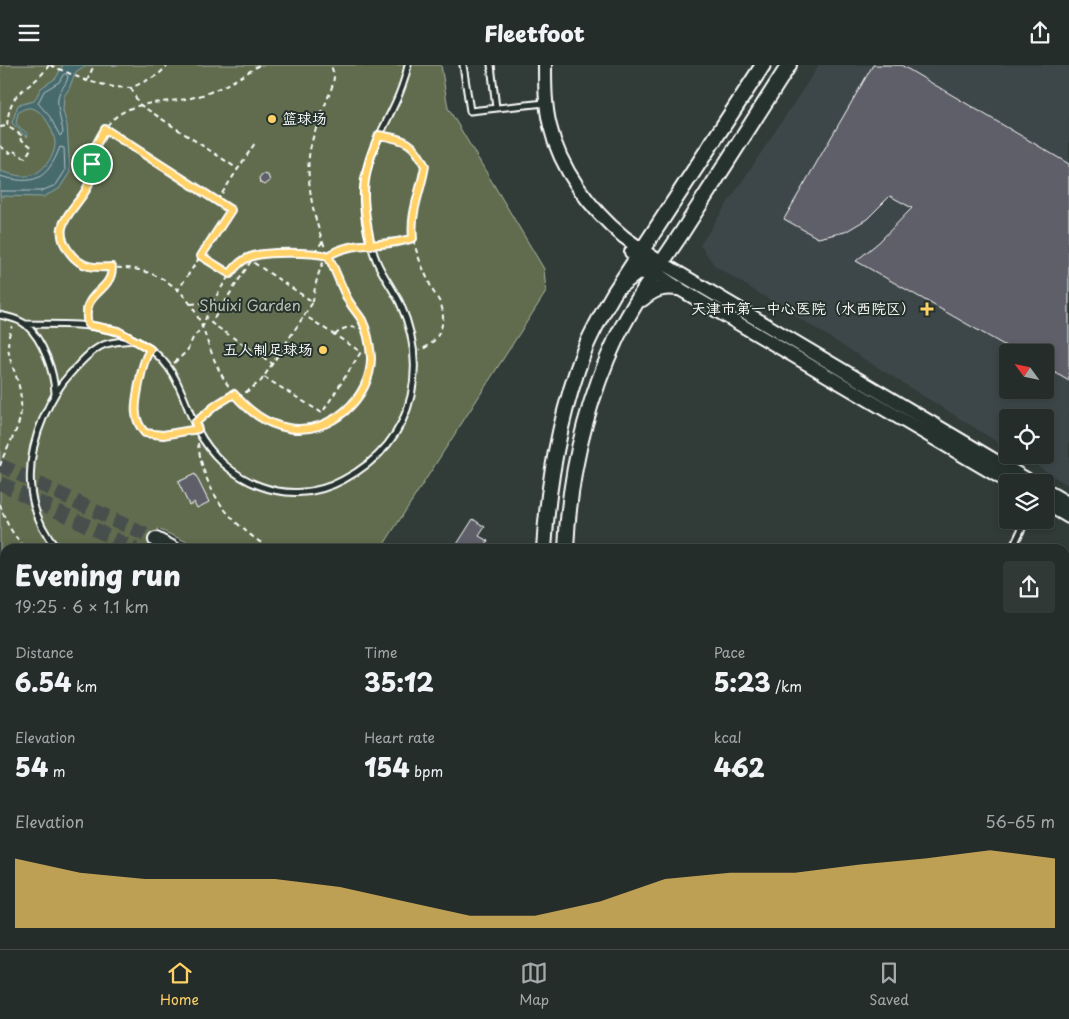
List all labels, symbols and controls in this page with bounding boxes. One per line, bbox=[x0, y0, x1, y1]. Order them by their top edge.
text: Fleetfoot bbox=[484, 16, 585, 49]
icon: menu bbox=[15, 19, 43, 47]
icon: share bbox=[1026, 19, 1054, 47]
place label: 篮球场 bbox=[282, 106, 327, 129]
marker: 篮球场 bbox=[266, 113, 278, 125]
pin bbox=[71, 143, 113, 185]
icon: arrive bbox=[78, 150, 106, 178]
park label: Shuixi Garden bbox=[199, 293, 301, 316]
place label: 天津市第一中心医院（水西院区） bbox=[691, 296, 916, 319]
marker: 天津市第一中心医院（水西院区） bbox=[920, 302, 934, 316]
place label: 五人制足球场 bbox=[223, 337, 313, 360]
marker: 五人制足球场 bbox=[317, 344, 329, 356]
north arrow bbox=[999, 344, 1054, 399]
map controls bbox=[999, 344, 1054, 529]
button: locate bbox=[999, 409, 1054, 464]
button: layers bbox=[999, 474, 1054, 529]
text: Evening run bbox=[15, 553, 181, 596]
button: share bbox=[1003, 561, 1055, 613]
text: 19:25 · 6 × 1.1 km bbox=[15, 594, 149, 618]
text: Distance bbox=[15, 642, 74, 663]
text: Time bbox=[364, 642, 397, 663]
text: Pace bbox=[714, 642, 745, 663]
text: 6.54 bbox=[15, 663, 72, 701]
text: 35:12 bbox=[364, 663, 434, 701]
text: 5:23 bbox=[714, 663, 771, 701]
text: km bbox=[72, 676, 97, 697]
text: /km bbox=[771, 676, 802, 697]
text: Elevation bbox=[15, 727, 75, 748]
text: Heart rate bbox=[364, 727, 435, 748]
text: kcal bbox=[714, 727, 742, 748]
text: 54 bbox=[15, 748, 48, 786]
text: 154 bbox=[364, 748, 410, 786]
text: 462 bbox=[714, 748, 765, 786]
text: m bbox=[48, 761, 65, 782]
text: bpm bbox=[410, 761, 443, 782]
text: Elevation bbox=[15, 809, 84, 833]
text: 56–65 m bbox=[985, 809, 1055, 833]
tab: Home bbox=[160, 959, 199, 1010]
tab: Map bbox=[519, 959, 549, 1010]
tab: Saved bbox=[869, 959, 909, 1010]

